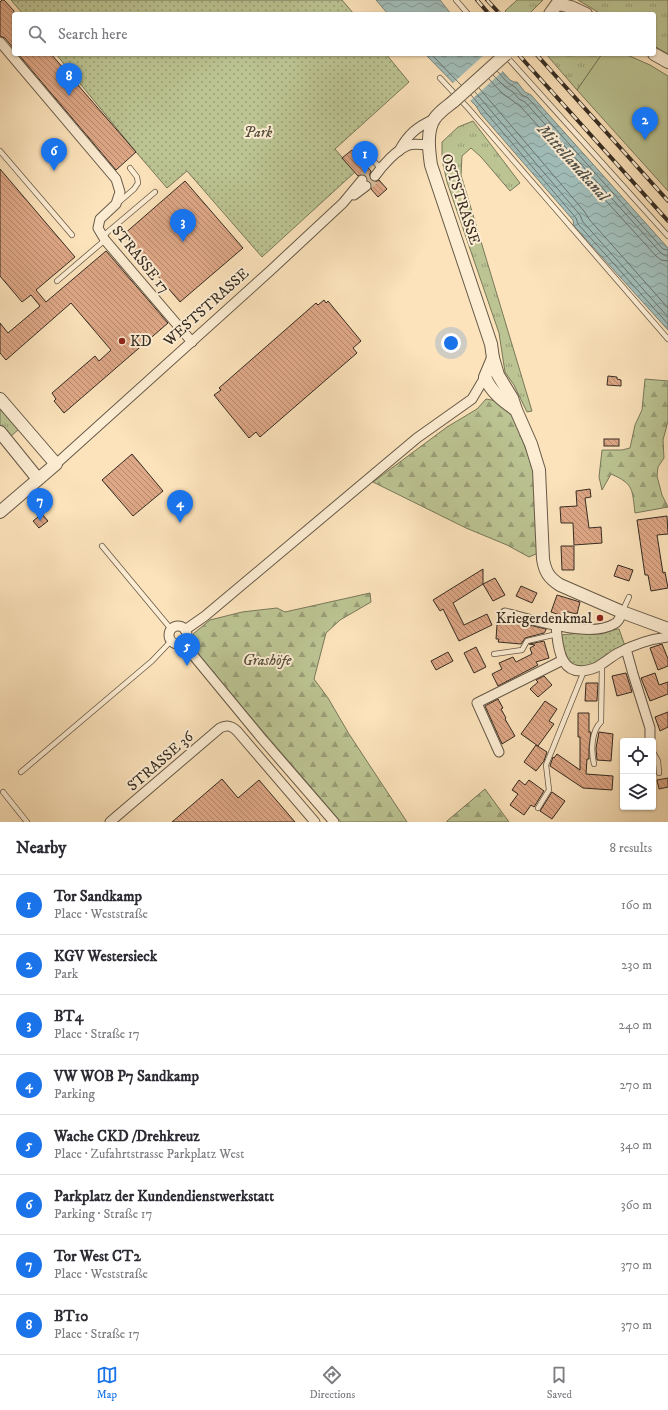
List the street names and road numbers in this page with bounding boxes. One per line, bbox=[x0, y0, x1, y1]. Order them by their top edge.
street label: OSTSTRASSE bbox=[437, 151, 484, 248]
street label: STRASSE 17 bbox=[108, 222, 174, 297]
street label: WESTSTRASSE bbox=[159, 264, 253, 351]
street label: STRASSE 36 bbox=[123, 727, 198, 795]

